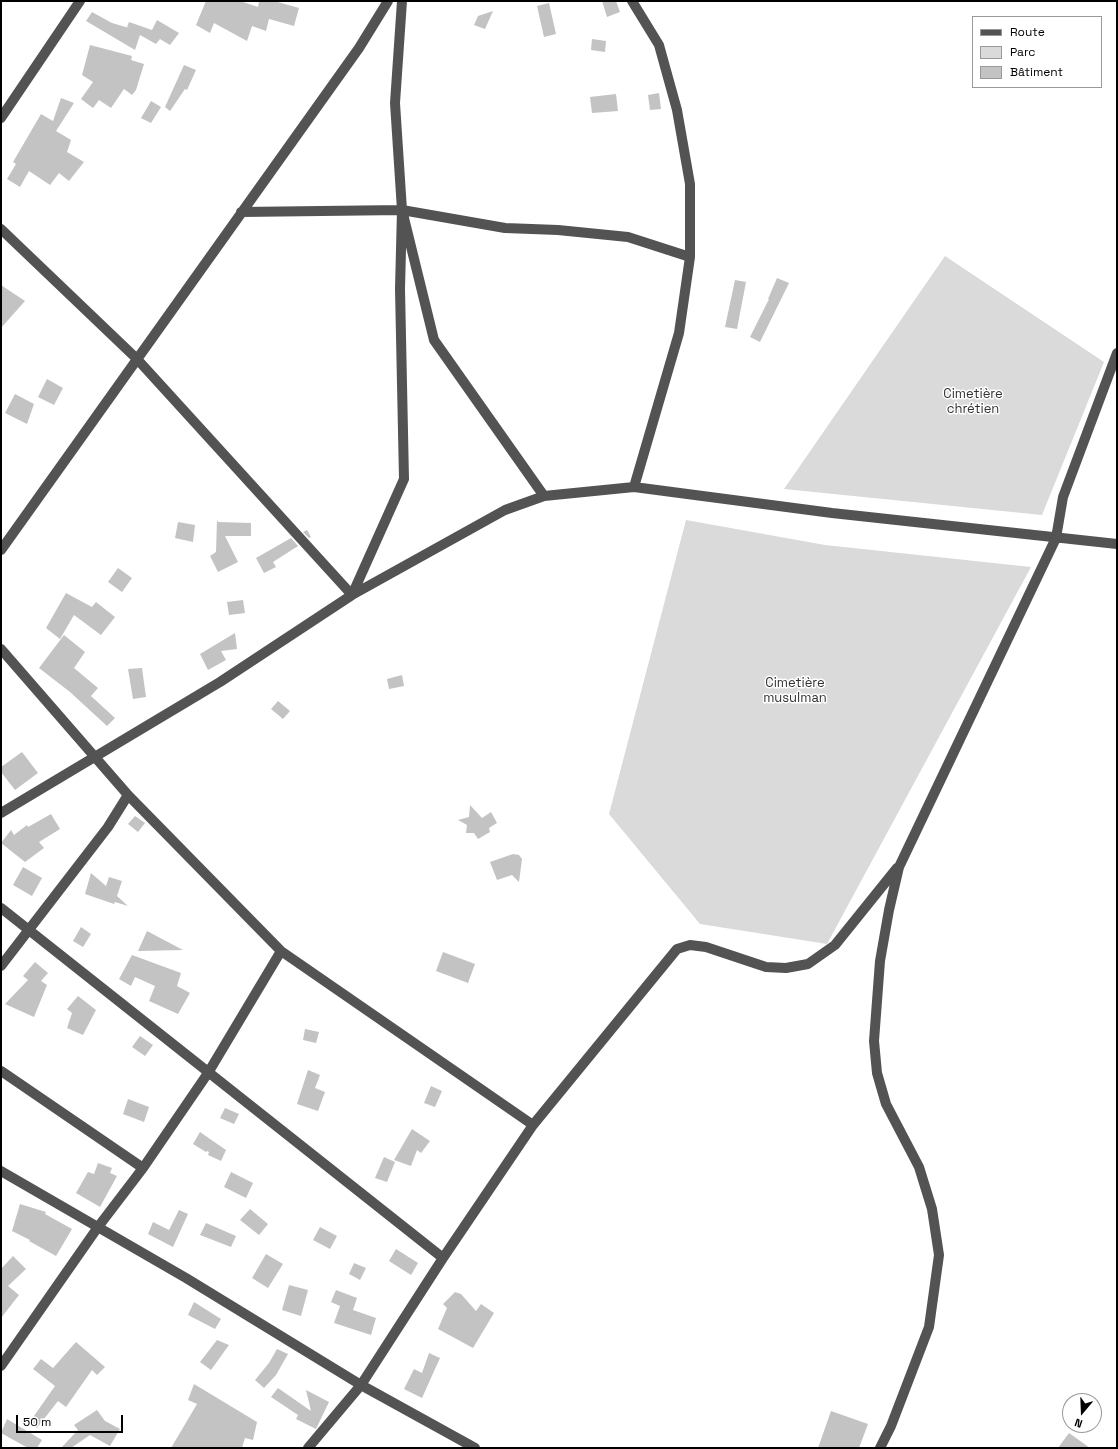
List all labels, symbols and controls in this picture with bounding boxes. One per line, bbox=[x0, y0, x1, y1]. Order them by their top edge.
legend bbox=[972, 16, 1102, 88]
text: Route bbox=[1010, 24, 1045, 40]
text: Parc bbox=[1010, 44, 1035, 60]
text: Bâtiment bbox=[1010, 64, 1063, 80]
park label: Cimetière chrétien bbox=[943, 386, 1003, 417]
park label: Cimetière musulman bbox=[763, 675, 827, 706]
north arrow bbox=[1062, 1393, 1102, 1433]
scale bar bbox=[18, 1407, 125, 1433]
text: 50 m bbox=[23, 1414, 51, 1430]
text: N bbox=[1073, 1416, 1084, 1431]

